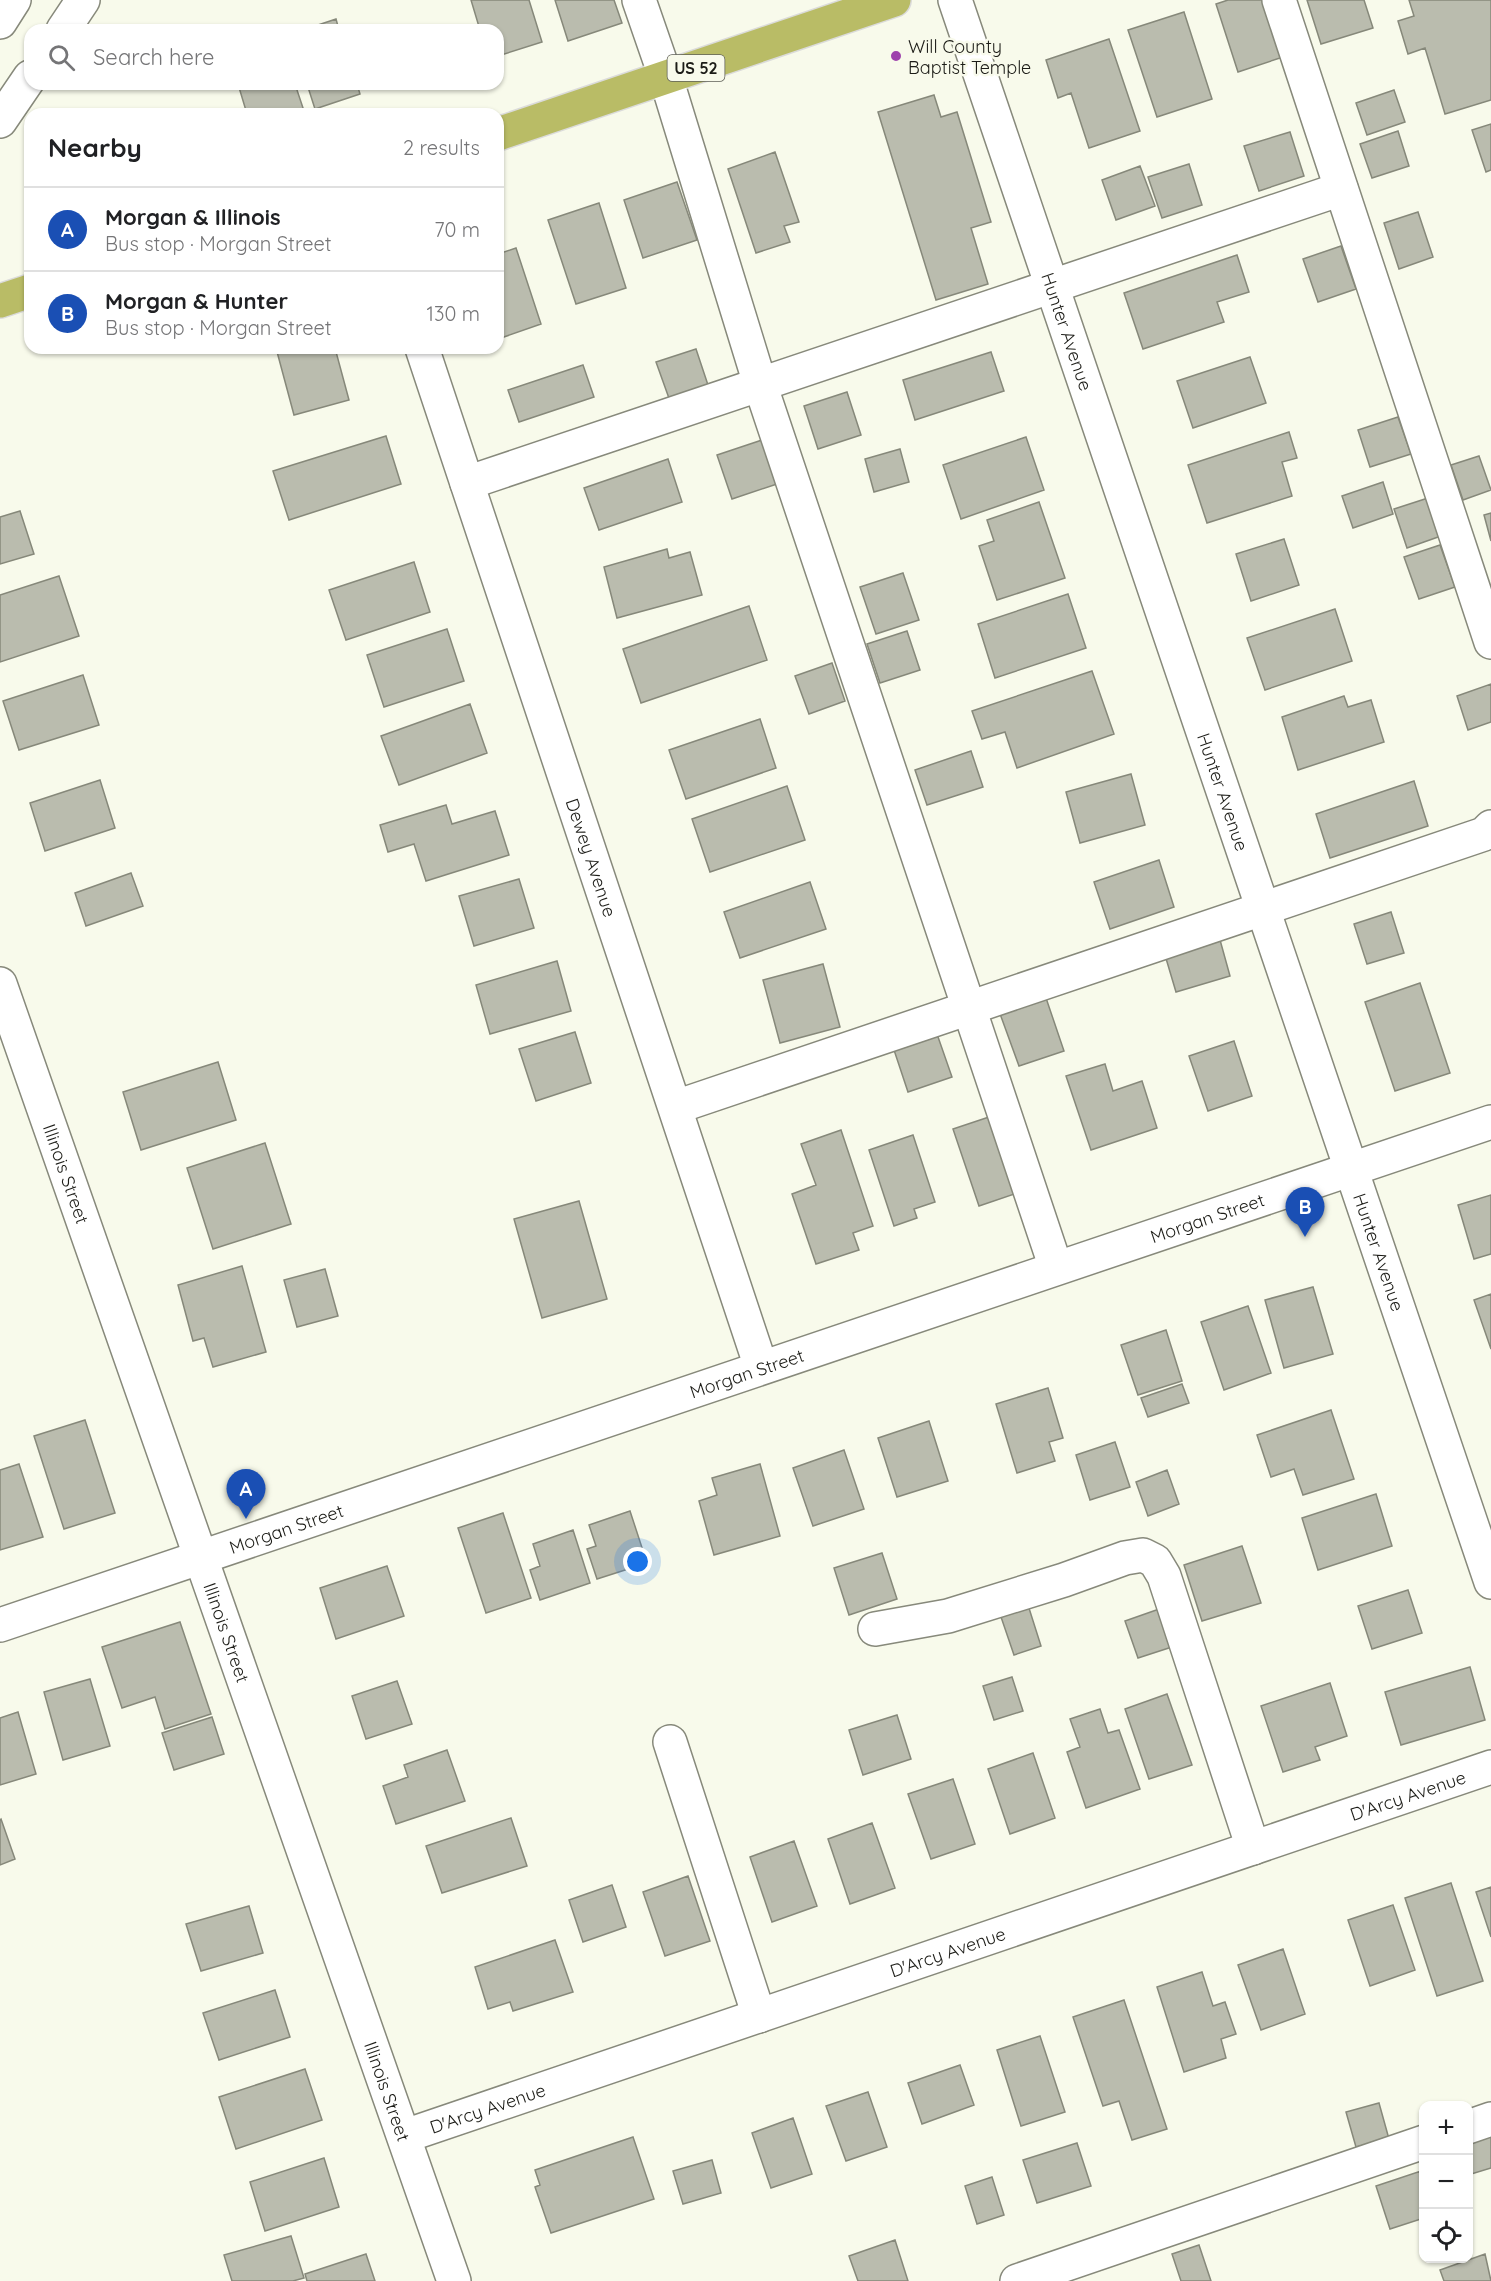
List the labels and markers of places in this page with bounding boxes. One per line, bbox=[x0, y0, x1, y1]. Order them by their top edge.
place label: Will County Baptist Temple bbox=[908, 35, 1031, 79]
marker: Will County Baptist Temple bbox=[889, 49, 903, 63]
pin: B bbox=[1286, 1188, 1324, 1237]
pin: A bbox=[226, 1470, 266, 1519]

